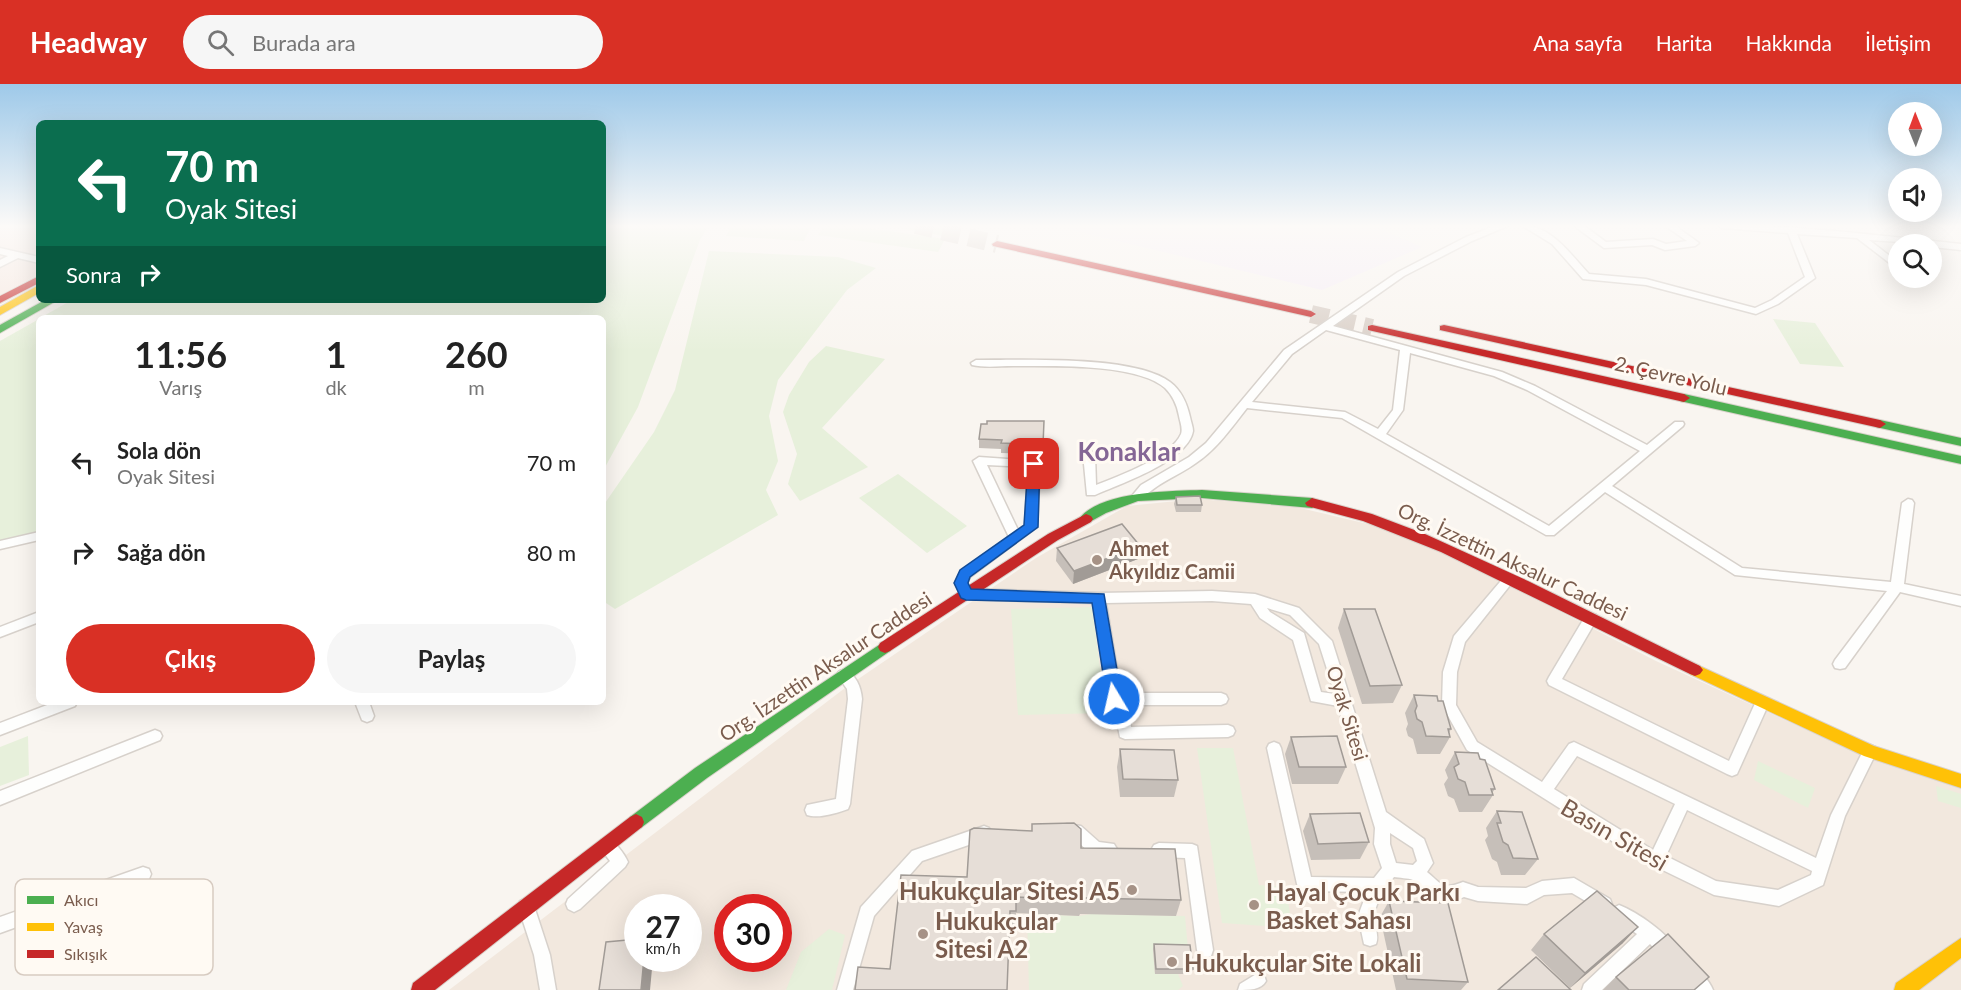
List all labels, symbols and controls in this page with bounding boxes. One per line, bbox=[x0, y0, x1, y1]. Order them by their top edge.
search box bbox=[183, 15, 603, 69]
text: Headway bbox=[30, 25, 147, 59]
icon: search bbox=[204, 26, 237, 59]
text: Burada ara bbox=[252, 29, 356, 56]
text: Ana sayfa bbox=[1533, 30, 1623, 55]
text: Harita bbox=[1656, 30, 1712, 55]
text: Hakkında bbox=[1745, 30, 1832, 55]
text: İletişim bbox=[1865, 30, 1931, 55]
north arrow bbox=[1888, 102, 1942, 156]
map controls bbox=[1888, 102, 1942, 288]
text: 70 m bbox=[165, 141, 259, 191]
icon: left bbox=[66, 144, 144, 222]
button: sound bbox=[1888, 168, 1942, 222]
text: Oyak Sitesi bbox=[165, 192, 297, 225]
button: search bbox=[1888, 234, 1942, 288]
icon: right bbox=[133, 258, 166, 291]
text: Sonra bbox=[66, 261, 121, 288]
text: 11:56 bbox=[134, 332, 227, 376]
text: 1 bbox=[326, 332, 347, 376]
text: 260 bbox=[445, 332, 508, 376]
street label: 2. Çevre Yolu bbox=[1613, 350, 1729, 400]
text: Varış bbox=[159, 375, 202, 399]
text: dk bbox=[325, 375, 347, 399]
text: m bbox=[468, 375, 485, 399]
district label: Konaklar bbox=[1078, 435, 1181, 467]
text: Sola dön bbox=[117, 437, 201, 464]
pin bbox=[1008, 438, 1059, 489]
icon: left bbox=[66, 446, 99, 479]
icon: arrive bbox=[1017, 447, 1050, 480]
text: 70 m bbox=[527, 449, 576, 476]
text: Oyak Sitesi bbox=[117, 464, 215, 488]
street label: Org. İzzettin Aksalur Caddesi bbox=[1394, 497, 1632, 625]
icon: right bbox=[66, 536, 99, 569]
place label: Ahmet Akyıldız Camii bbox=[1108, 536, 1235, 583]
text: Sağa dön bbox=[117, 539, 206, 566]
text: 80 m bbox=[527, 539, 576, 566]
marker: Ahmet Akyıldız Camii bbox=[1090, 553, 1104, 567]
street label: Org. İzzettin Aksalur Caddesi bbox=[714, 586, 936, 746]
button: Çıkış bbox=[66, 624, 315, 693]
button: Paylaş bbox=[327, 624, 576, 693]
street label: Oyak Sitesi bbox=[1322, 663, 1374, 763]
position arrow bbox=[1082, 667, 1146, 731]
street label: Basın Sitesi bbox=[1556, 792, 1674, 876]
place label: Hukukçular Sitesi A5 bbox=[899, 876, 1120, 905]
place label: Hayal Çocuk Parkı Basket Sahası bbox=[1266, 877, 1460, 934]
legend bbox=[15, 879, 213, 975]
marker: Hukukçular Sitesi A5 bbox=[1125, 883, 1139, 897]
text: Akıcı bbox=[64, 890, 98, 909]
speed limit sign: 30 bbox=[714, 894, 792, 972]
marker: Hayal Çocuk Parkı Basket Sahası bbox=[1247, 898, 1261, 912]
place label: Hukukçular Sitesi A2 bbox=[935, 906, 1058, 963]
text: 27 bbox=[646, 908, 680, 944]
text: Yavaş bbox=[64, 917, 103, 936]
marker: Hukukçular Sitesi A2 bbox=[916, 927, 930, 941]
text: km/h bbox=[645, 939, 681, 957]
text: Sıkışık bbox=[64, 944, 108, 963]
place label: Hukukçular Site Lokali bbox=[1184, 948, 1421, 977]
marker: Hukukçular Site Lokali bbox=[1165, 955, 1179, 969]

